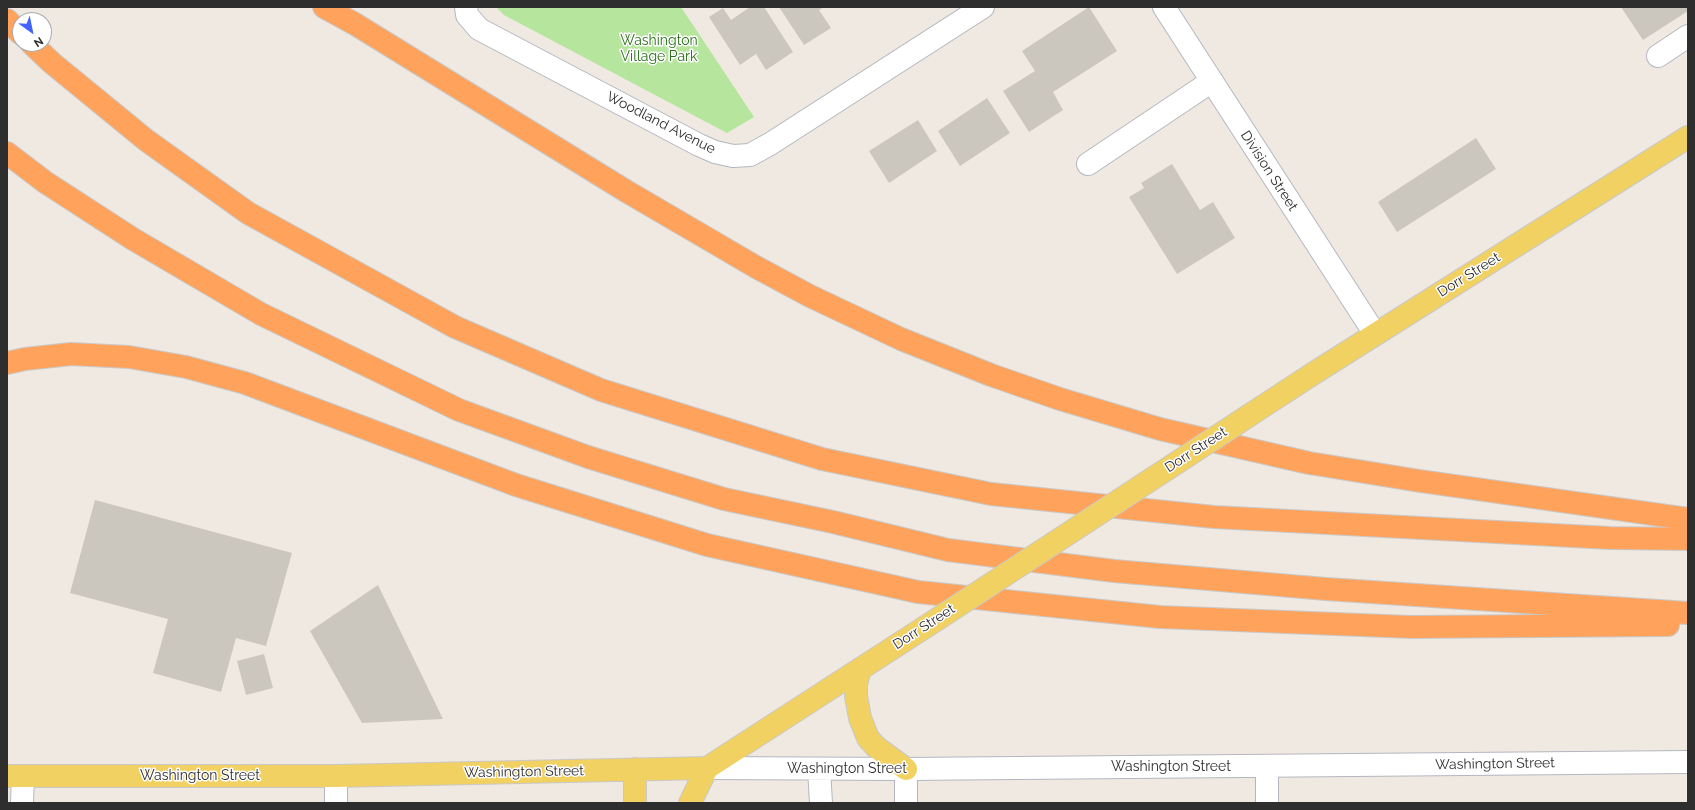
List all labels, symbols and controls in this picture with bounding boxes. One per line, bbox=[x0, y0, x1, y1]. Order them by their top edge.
north arrow bbox=[12, 12, 52, 52]
park label: Washington Village Park bbox=[620, 33, 698, 66]
text: N bbox=[31, 34, 45, 49]
street label: Woodland Avenue bbox=[604, 88, 718, 158]
street label: Division Street bbox=[1237, 128, 1301, 214]
street label: Dorr Street bbox=[1435, 249, 1503, 301]
street label: Dorr Street bbox=[1162, 424, 1230, 476]
street label: Dorr Street bbox=[890, 601, 958, 653]
street label: Washington Street bbox=[1435, 755, 1555, 773]
street label: Washington Street bbox=[1111, 759, 1231, 775]
street label: Washington Street bbox=[787, 761, 907, 777]
street label: Washington Street bbox=[464, 763, 584, 781]
street label: Washington Street bbox=[140, 768, 260, 784]

